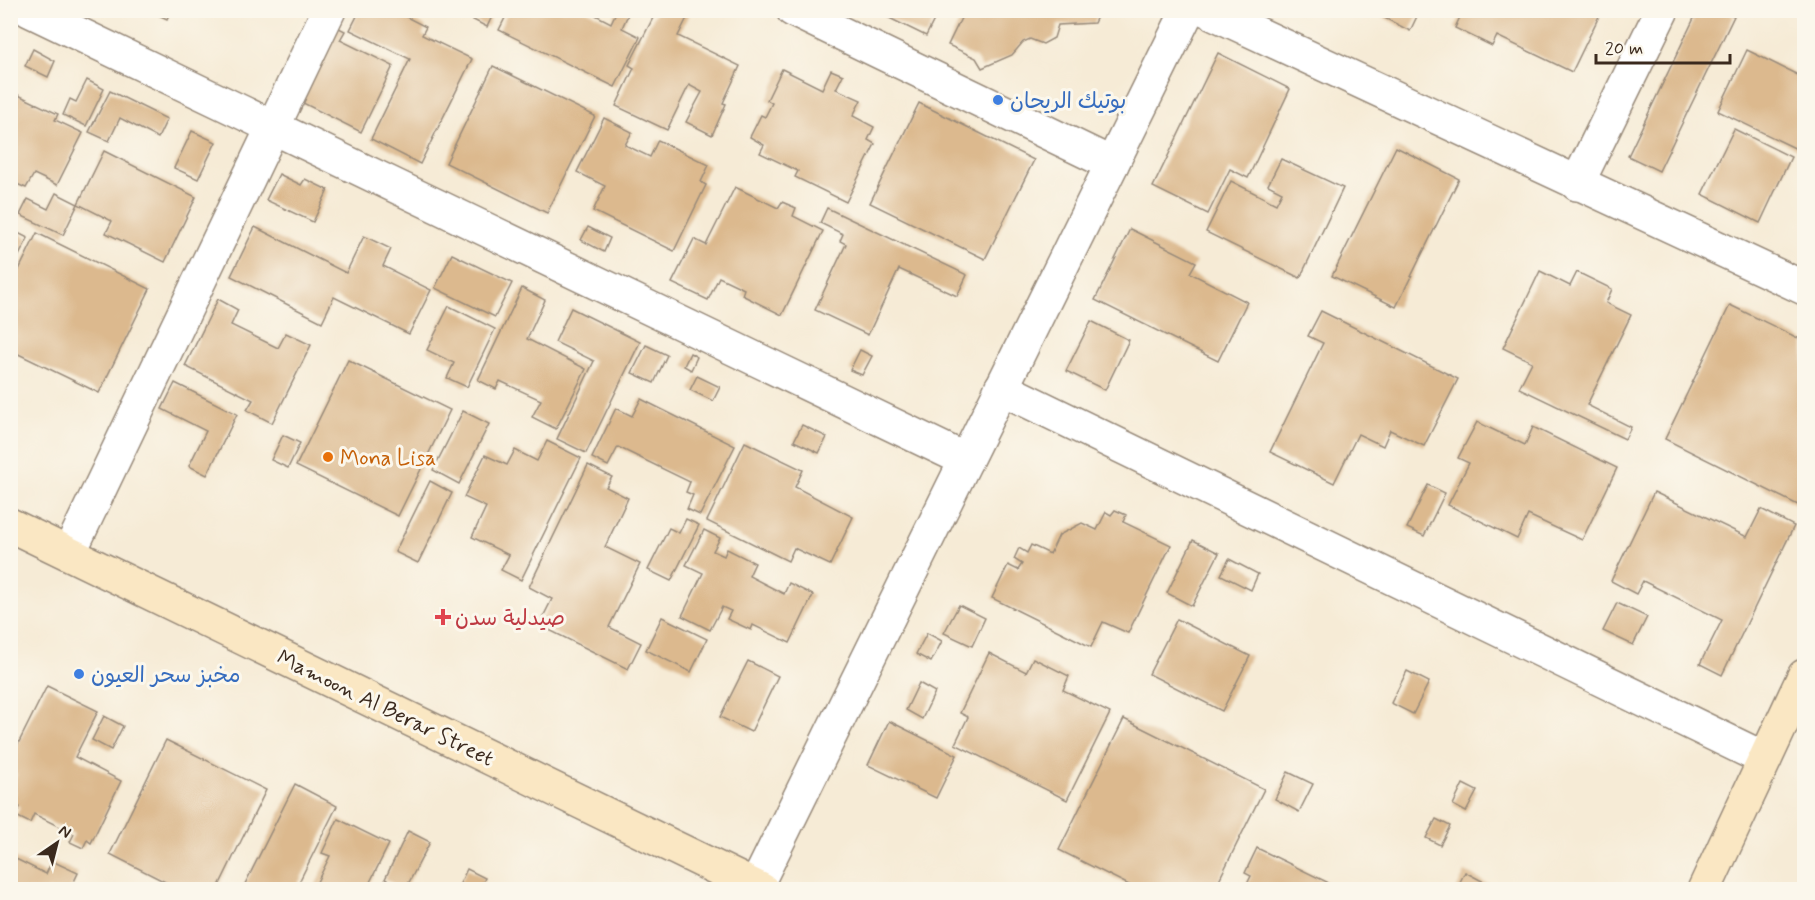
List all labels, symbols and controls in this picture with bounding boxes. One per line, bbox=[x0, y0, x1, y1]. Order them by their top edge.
scale bar bbox=[1596, 27, 1730, 65]
text: 20 m bbox=[1605, 37, 1643, 61]
place label: بوتيك الريحان bbox=[1010, 88, 1126, 116]
marker: بوتيك الريحان bbox=[991, 93, 1005, 107]
place label: Mona Lisa bbox=[340, 445, 436, 473]
marker: Mona Lisa bbox=[321, 450, 335, 464]
place label: صيدلية سدن bbox=[455, 605, 565, 633]
marker: صيدلية سدن bbox=[436, 610, 450, 624]
street label: Mamoon Al Berar Street bbox=[272, 644, 498, 774]
place label: مخبز سحر العيون bbox=[91, 662, 241, 690]
marker: مخبز سحر العيون bbox=[72, 667, 86, 681]
north arrow bbox=[27, 813, 87, 873]
text: N bbox=[54, 820, 75, 844]

